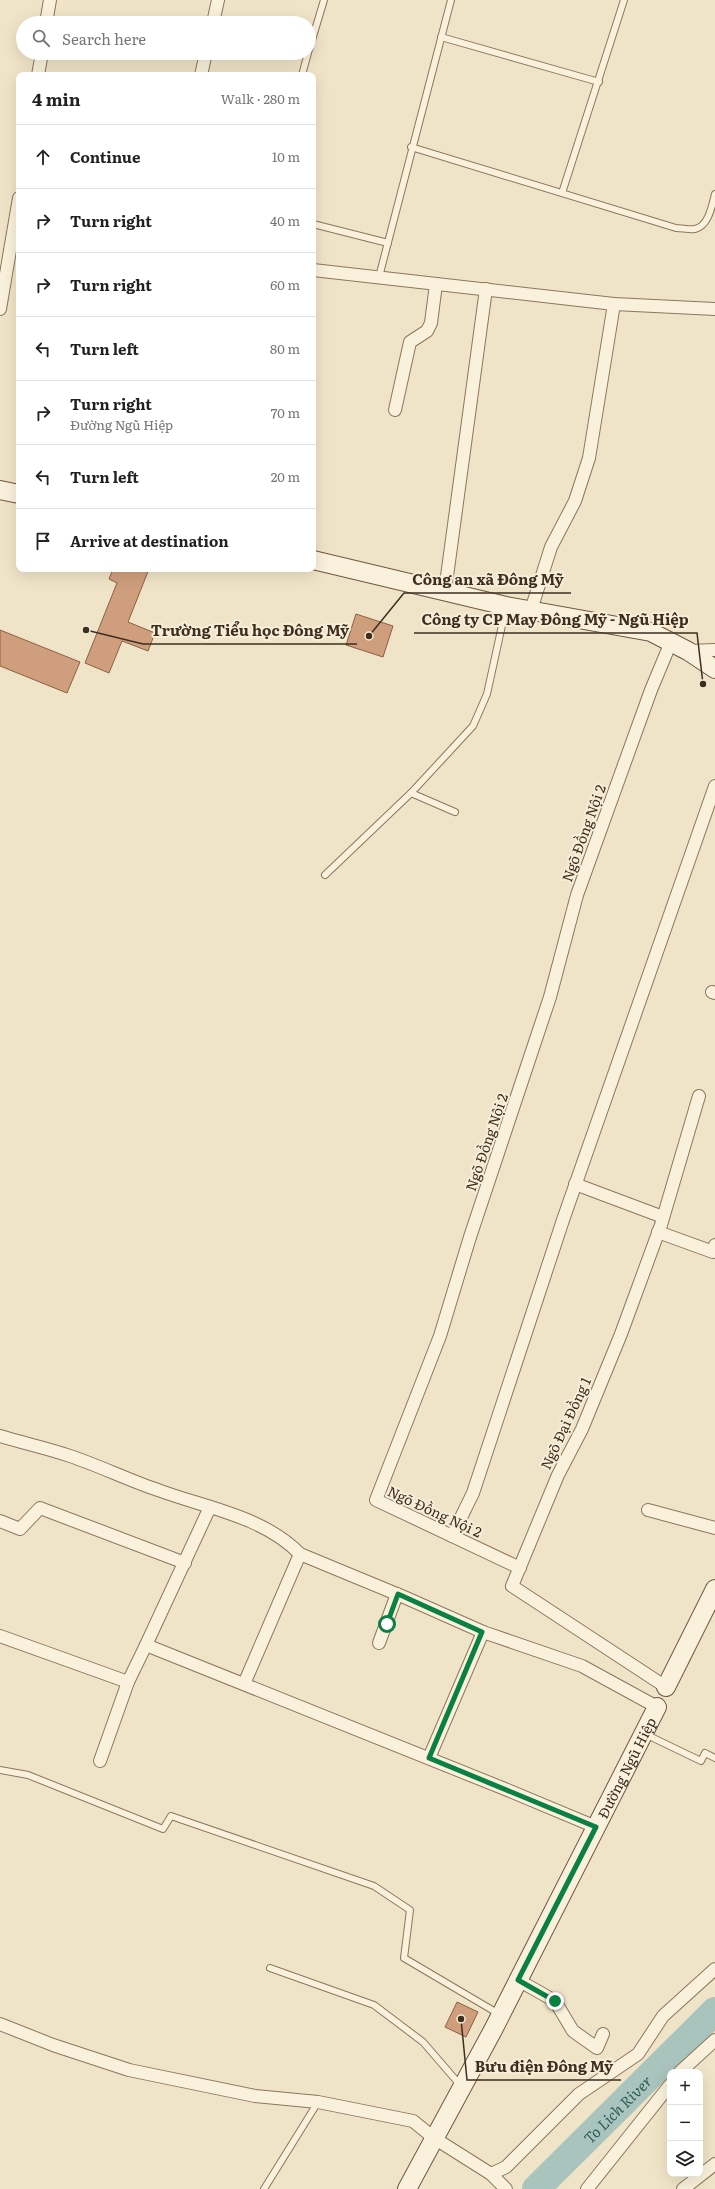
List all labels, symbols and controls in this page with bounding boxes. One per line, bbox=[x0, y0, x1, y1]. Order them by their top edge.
search box bbox=[16, 16, 316, 60]
icon: search bbox=[30, 27, 52, 49]
text: Search here bbox=[62, 27, 146, 50]
text: 4 min bbox=[32, 86, 81, 111]
text: Walk · 280 m bbox=[221, 89, 300, 108]
text: Continue bbox=[70, 145, 140, 168]
icon: ahead bbox=[32, 146, 54, 168]
text: 10 m bbox=[272, 147, 300, 166]
text: Turn right bbox=[70, 209, 152, 232]
icon: right bbox=[32, 210, 54, 232]
text: 40 m bbox=[270, 211, 300, 230]
text: Turn right bbox=[70, 273, 152, 296]
icon: right bbox=[32, 274, 54, 296]
text: 60 m bbox=[270, 275, 300, 294]
text: Turn left bbox=[70, 337, 139, 360]
icon: left bbox=[32, 338, 54, 360]
text: 80 m bbox=[270, 339, 300, 358]
text: Turn right bbox=[70, 392, 152, 415]
icon: right bbox=[32, 402, 54, 424]
text: 70 m bbox=[271, 403, 300, 422]
text: Đường Ngũ Hiệp bbox=[70, 415, 173, 434]
text: Turn left bbox=[70, 465, 139, 488]
icon: left bbox=[32, 466, 54, 488]
text: 20 m bbox=[271, 467, 300, 486]
text: Arrive at destination bbox=[70, 529, 229, 552]
icon: arrive bbox=[32, 530, 54, 552]
callout: Công an xã Đông Mỹ bbox=[404, 566, 571, 593]
text: Công an xã Đông Mỹ bbox=[412, 567, 564, 590]
callout: Công ty CP May Đông Mỹ - Ngũ Hiệp bbox=[414, 606, 697, 633]
text: Công ty CP May Đông Mỹ - Ngũ Hiệp bbox=[421, 607, 689, 630]
callout: Trường Tiểu học Đông Mỹ bbox=[143, 617, 357, 644]
text: Trường Tiểu học Đông Mỹ bbox=[151, 618, 350, 641]
street label: Ngõ Đồng Nội 2 bbox=[556, 782, 610, 884]
street label: Ngõ Đồng Nội 2 bbox=[460, 1091, 512, 1193]
street label: Ngõ Đại Đồng 1 bbox=[535, 1373, 595, 1472]
street label: Ngõ Đồng Nội 2 bbox=[385, 1480, 485, 1542]
route start bbox=[378, 1615, 396, 1633]
street label: Đường Ngũ Hiệp bbox=[592, 1714, 660, 1822]
route end bbox=[546, 1992, 564, 2010]
callout: Bưu điện Đông Mỹ bbox=[467, 2053, 621, 2080]
text: Bưu điện Đông Mỹ bbox=[475, 2054, 614, 2077]
water label: To Lich River bbox=[577, 2069, 656, 2148]
map controls bbox=[667, 2069, 703, 2177]
button: + bbox=[667, 2069, 703, 2105]
button: − bbox=[667, 2105, 703, 2141]
button: layers bbox=[667, 2141, 703, 2177]

